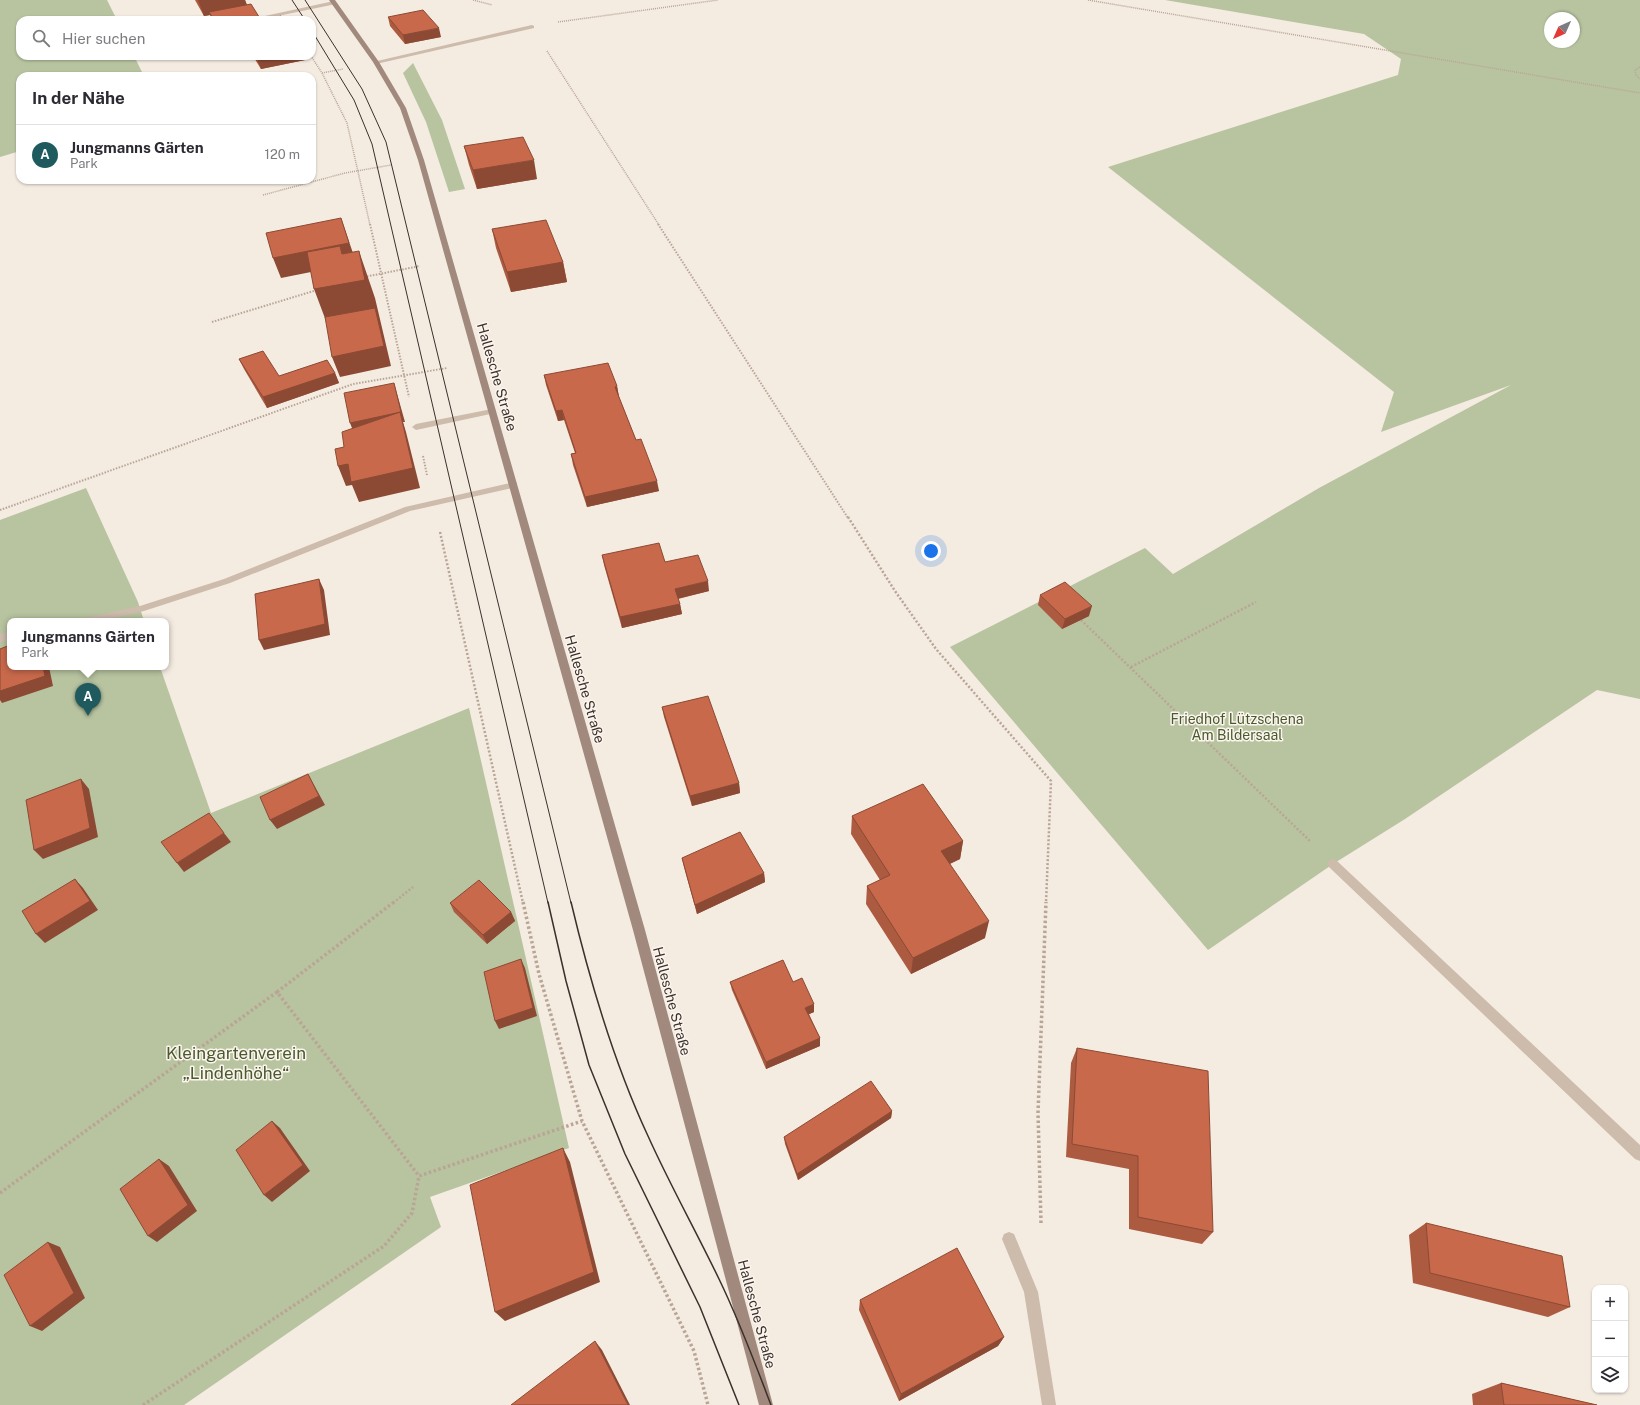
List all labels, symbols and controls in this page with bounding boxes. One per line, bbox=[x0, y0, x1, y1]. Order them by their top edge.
north arrow bbox=[1544, 12, 1580, 48]
search box bbox=[16, 16, 316, 60]
icon: search bbox=[30, 27, 52, 49]
text: Hier suchen bbox=[62, 30, 145, 47]
text: In der Nähe bbox=[32, 88, 125, 108]
text: Jungmanns Gärten bbox=[70, 139, 204, 156]
text: A bbox=[40, 147, 50, 162]
text: 120 m bbox=[265, 147, 300, 162]
text: Park bbox=[70, 156, 98, 171]
street label: Hallesche Straße bbox=[474, 321, 520, 433]
your location bbox=[921, 541, 941, 561]
popup bbox=[7, 618, 169, 670]
text: Jungmanns Gärten bbox=[21, 628, 155, 645]
street label: Hallesche Straße bbox=[562, 633, 608, 745]
text: Park bbox=[21, 645, 49, 660]
pin: A bbox=[75, 683, 101, 716]
park label: Friedhof Lützschena Am Bildersaal bbox=[1170, 711, 1304, 743]
street label: Hallesche Straße bbox=[650, 945, 694, 1057]
park label: Kleingartenverein „Lindenhöhe“ bbox=[166, 1043, 306, 1083]
street label: Hallesche Straße bbox=[735, 1258, 779, 1370]
map controls bbox=[1592, 1285, 1628, 1393]
button: + bbox=[1592, 1285, 1628, 1321]
button: − bbox=[1592, 1321, 1628, 1357]
button: layers bbox=[1592, 1357, 1628, 1393]

